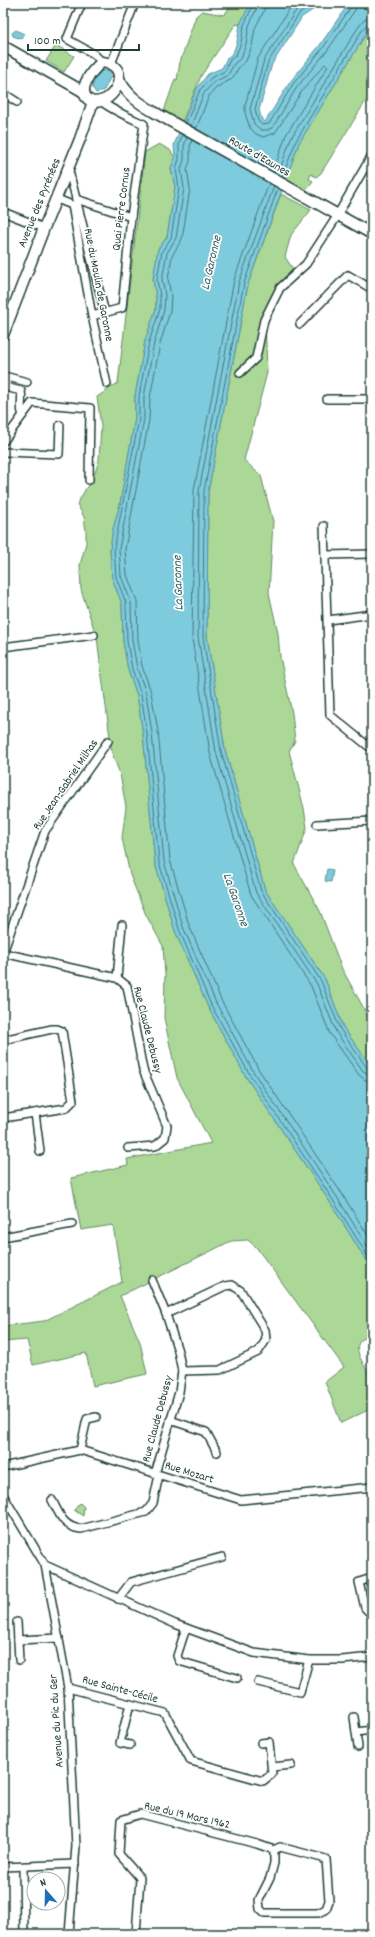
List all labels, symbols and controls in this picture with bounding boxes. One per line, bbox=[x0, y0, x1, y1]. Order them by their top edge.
scale bar bbox=[28, 26, 139, 52]
text: 100 m bbox=[34, 33, 61, 50]
street label: Route d'Eaunes bbox=[225, 132, 293, 182]
street label: Avenue des Pyrénées bbox=[14, 156, 66, 250]
street label: Quai Pierre Cornus bbox=[108, 166, 136, 252]
street label: Rue du Moulin de Garonne bbox=[79, 227, 117, 343]
water label: La Garonne bbox=[197, 233, 228, 292]
water label: La Garonne bbox=[168, 554, 189, 611]
street label: Rue Jean-Gabriel Milhas bbox=[29, 736, 103, 834]
water label: La Garonne bbox=[217, 871, 253, 930]
street label: Rue Claude Debussy bbox=[128, 985, 166, 1076]
street label: Rue Claude Debussy bbox=[138, 1373, 178, 1464]
street label: Rue Mozart bbox=[162, 1457, 216, 1489]
street label: Rue Sainte-Cécile bbox=[80, 1672, 160, 1708]
street label: Avenue du Pic du Ger bbox=[45, 1673, 69, 1768]
street label: Rue du 19 Mars 1962 bbox=[142, 1798, 232, 1834]
north arrow bbox=[26, 1871, 66, 1911]
text: N bbox=[38, 1875, 49, 1892]

